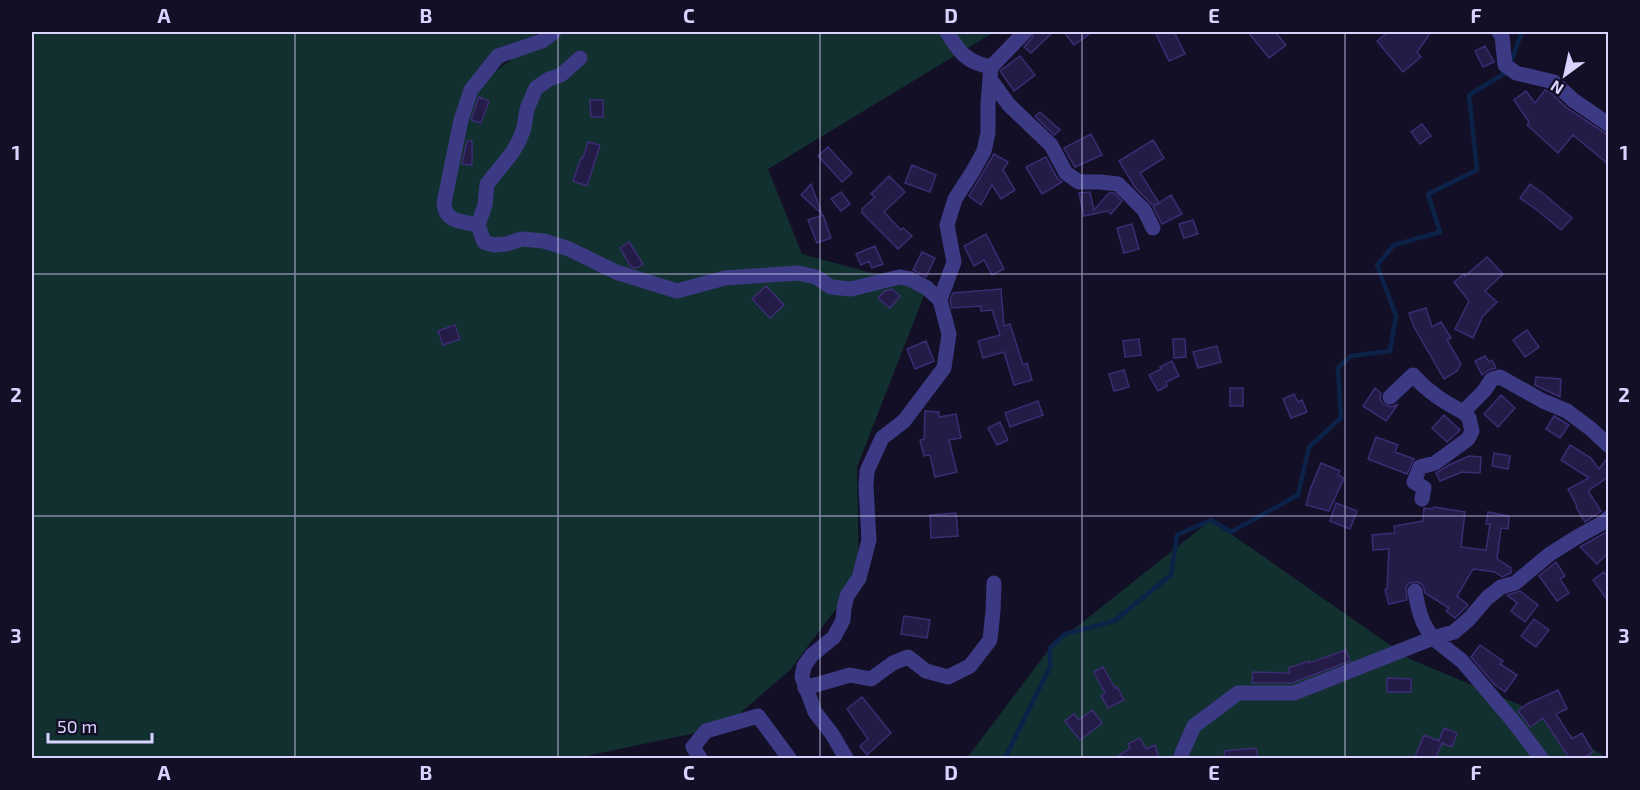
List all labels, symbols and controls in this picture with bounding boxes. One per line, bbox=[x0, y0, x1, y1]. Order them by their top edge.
text: A bbox=[157, 3, 171, 27]
text: B bbox=[420, 3, 432, 27]
text: C bbox=[683, 3, 695, 27]
text: D bbox=[944, 3, 958, 27]
text: E bbox=[1208, 3, 1220, 27]
text: F bbox=[1470, 3, 1482, 27]
north arrow bbox=[1535, 45, 1595, 105]
text: N bbox=[1547, 77, 1567, 99]
text: 1 bbox=[12, 140, 20, 164]
text: 1 bbox=[1620, 140, 1628, 164]
text: 2 bbox=[10, 382, 22, 406]
text: 2 bbox=[1618, 382, 1630, 406]
text: 3 bbox=[10, 623, 22, 647]
text: 3 bbox=[1618, 623, 1630, 647]
scale bar bbox=[48, 706, 152, 744]
text: 50 m bbox=[57, 715, 97, 737]
text: A bbox=[157, 760, 171, 784]
text: B bbox=[420, 760, 432, 784]
text: C bbox=[683, 760, 695, 784]
text: D bbox=[944, 760, 958, 784]
text: E bbox=[1208, 760, 1220, 784]
text: F bbox=[1470, 760, 1482, 784]

